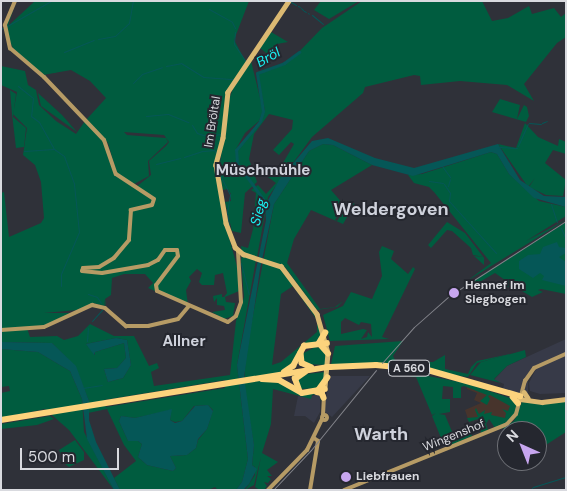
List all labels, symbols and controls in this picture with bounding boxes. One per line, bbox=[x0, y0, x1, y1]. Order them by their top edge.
water label: Bröl bbox=[253, 44, 283, 70]
street label: Im Bröltal bbox=[202, 95, 224, 149]
district label: Müschmühle bbox=[216, 162, 310, 180]
water label: Sieg bbox=[246, 197, 270, 227]
district label: Weldergoven bbox=[333, 198, 449, 220]
place label: Hennef Im Siegbogen bbox=[465, 279, 526, 307]
marker: Hennef Im Siegbogen bbox=[447, 286, 461, 300]
district label: Allner bbox=[162, 333, 206, 351]
road number: A 560 bbox=[388, 359, 430, 376]
street label: Wingenshof bbox=[421, 417, 487, 455]
north arrow bbox=[497, 421, 547, 471]
district label: Warth bbox=[354, 423, 408, 445]
text: N bbox=[502, 426, 522, 446]
scale bar bbox=[22, 438, 121, 470]
text: 500 m bbox=[28, 447, 75, 467]
place label: Liebfrauen bbox=[356, 470, 419, 484]
marker: Liebfrauen bbox=[340, 471, 352, 483]

